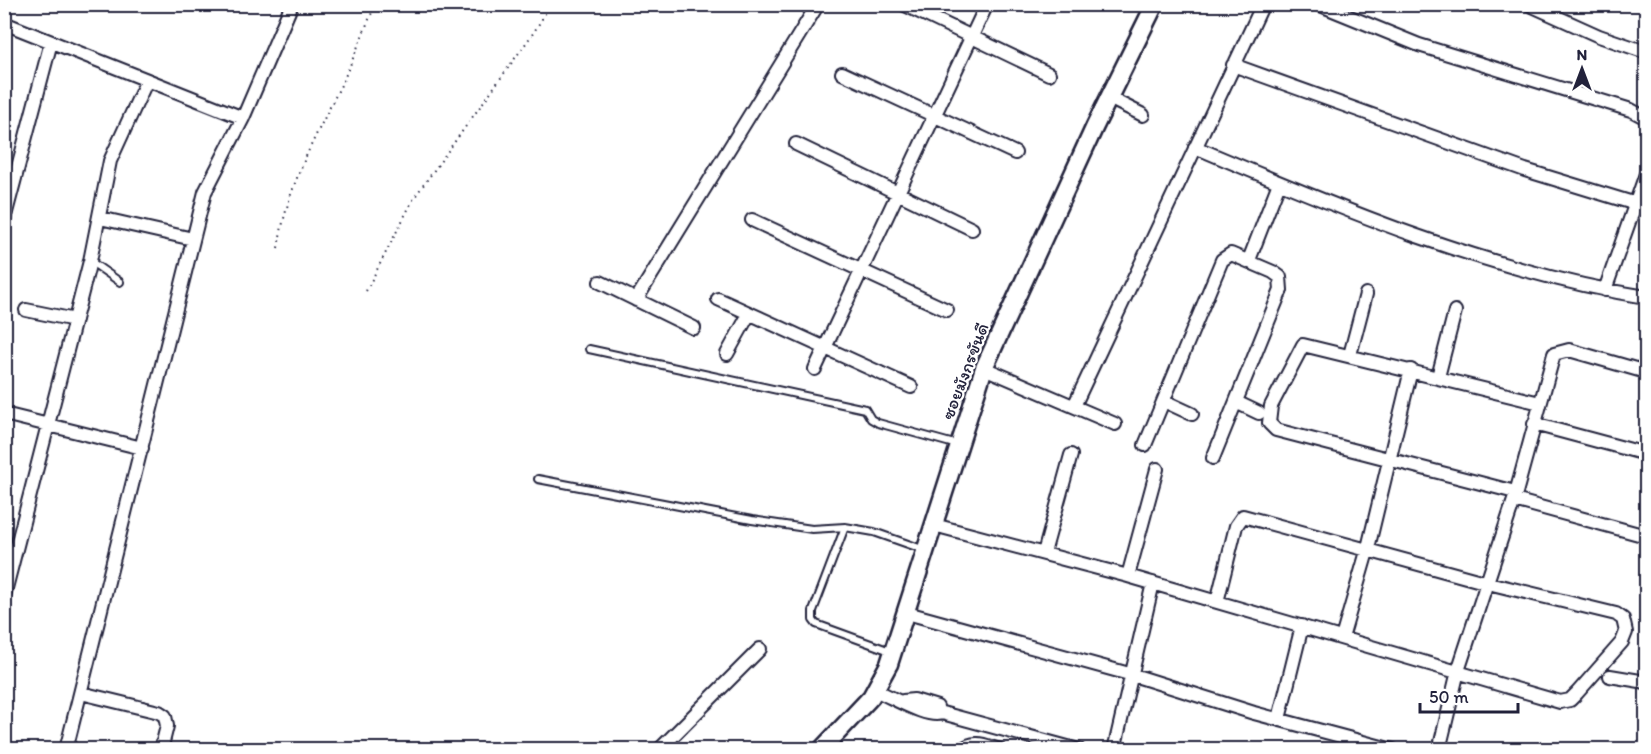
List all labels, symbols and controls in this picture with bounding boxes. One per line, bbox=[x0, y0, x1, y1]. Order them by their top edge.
north arrow bbox=[1552, 39, 1612, 99]
text: N bbox=[1577, 45, 1587, 64]
street label: ซอยมังกรขันดี bbox=[937, 320, 993, 422]
scale bar bbox=[1420, 676, 1518, 714]
text: 50 m bbox=[1429, 686, 1469, 708]

